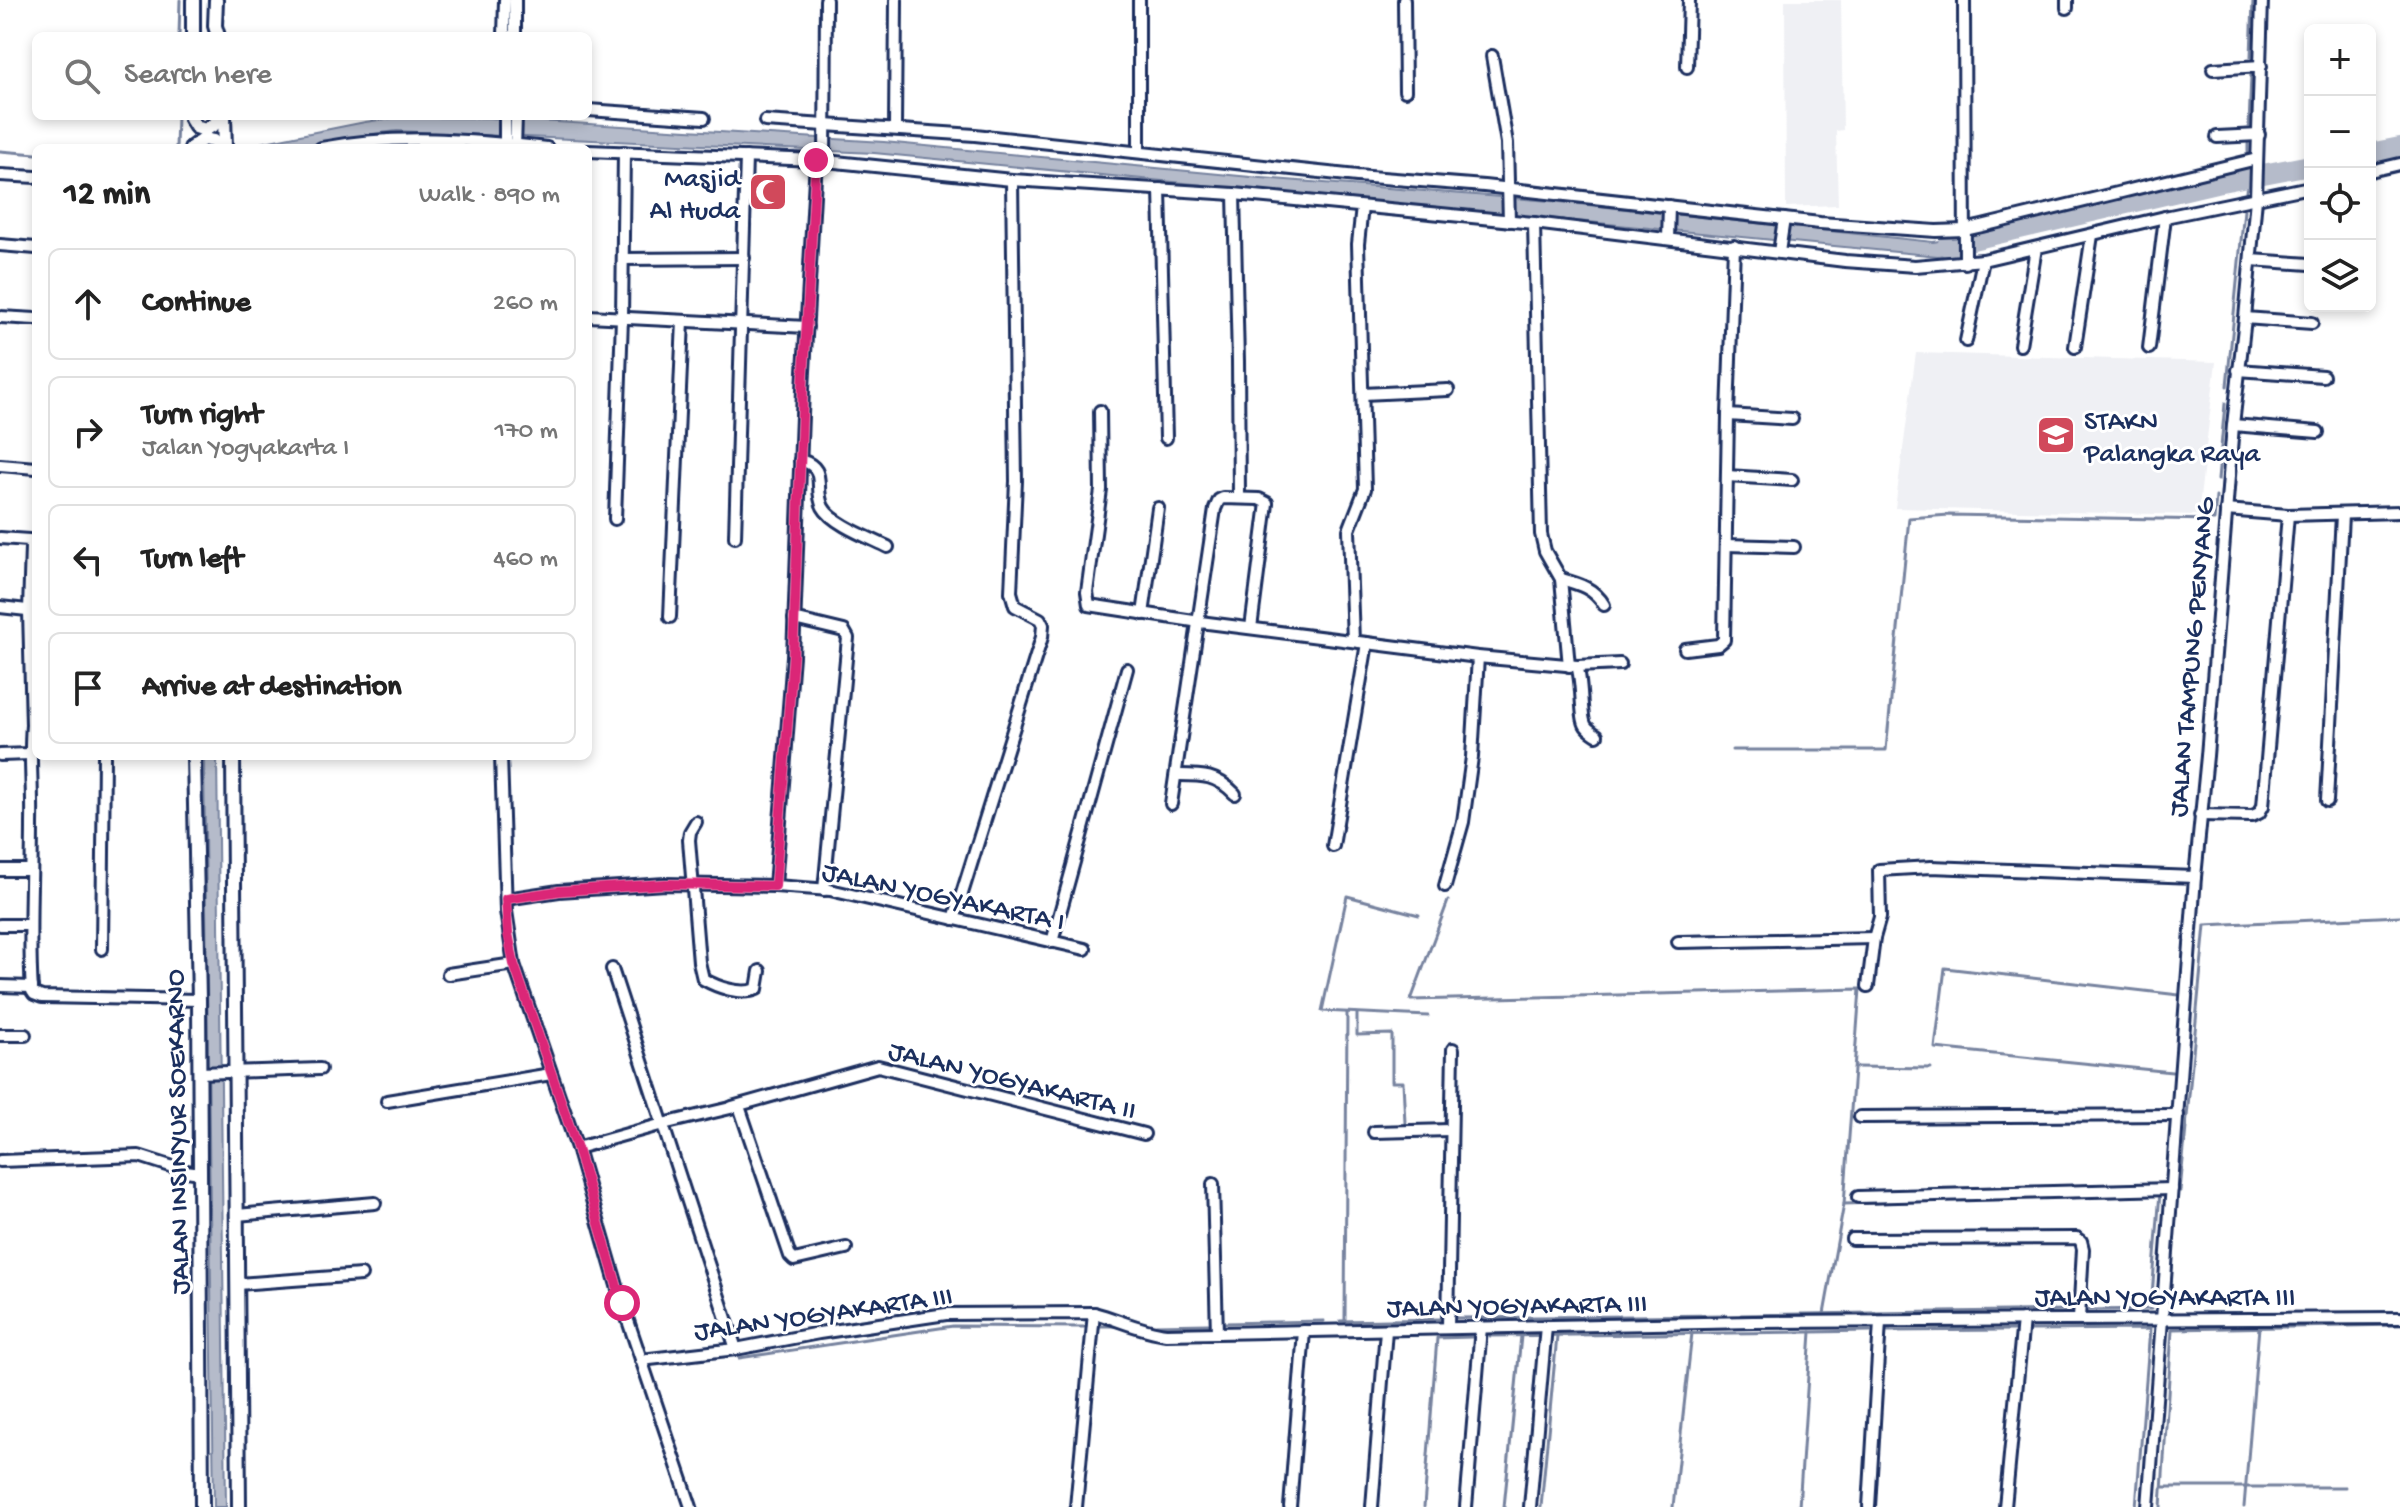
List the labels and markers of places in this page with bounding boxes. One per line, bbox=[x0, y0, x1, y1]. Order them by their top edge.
place label: Masjid Al Huda bbox=[650, 164, 743, 229]
mosque icon: Masjid Al Huda bbox=[747, 171, 789, 213]
place label: STAKN Palangka Raya bbox=[2083, 407, 2262, 472]
school or university icon: STAKN Palangka Raya bbox=[2035, 414, 2077, 456]

